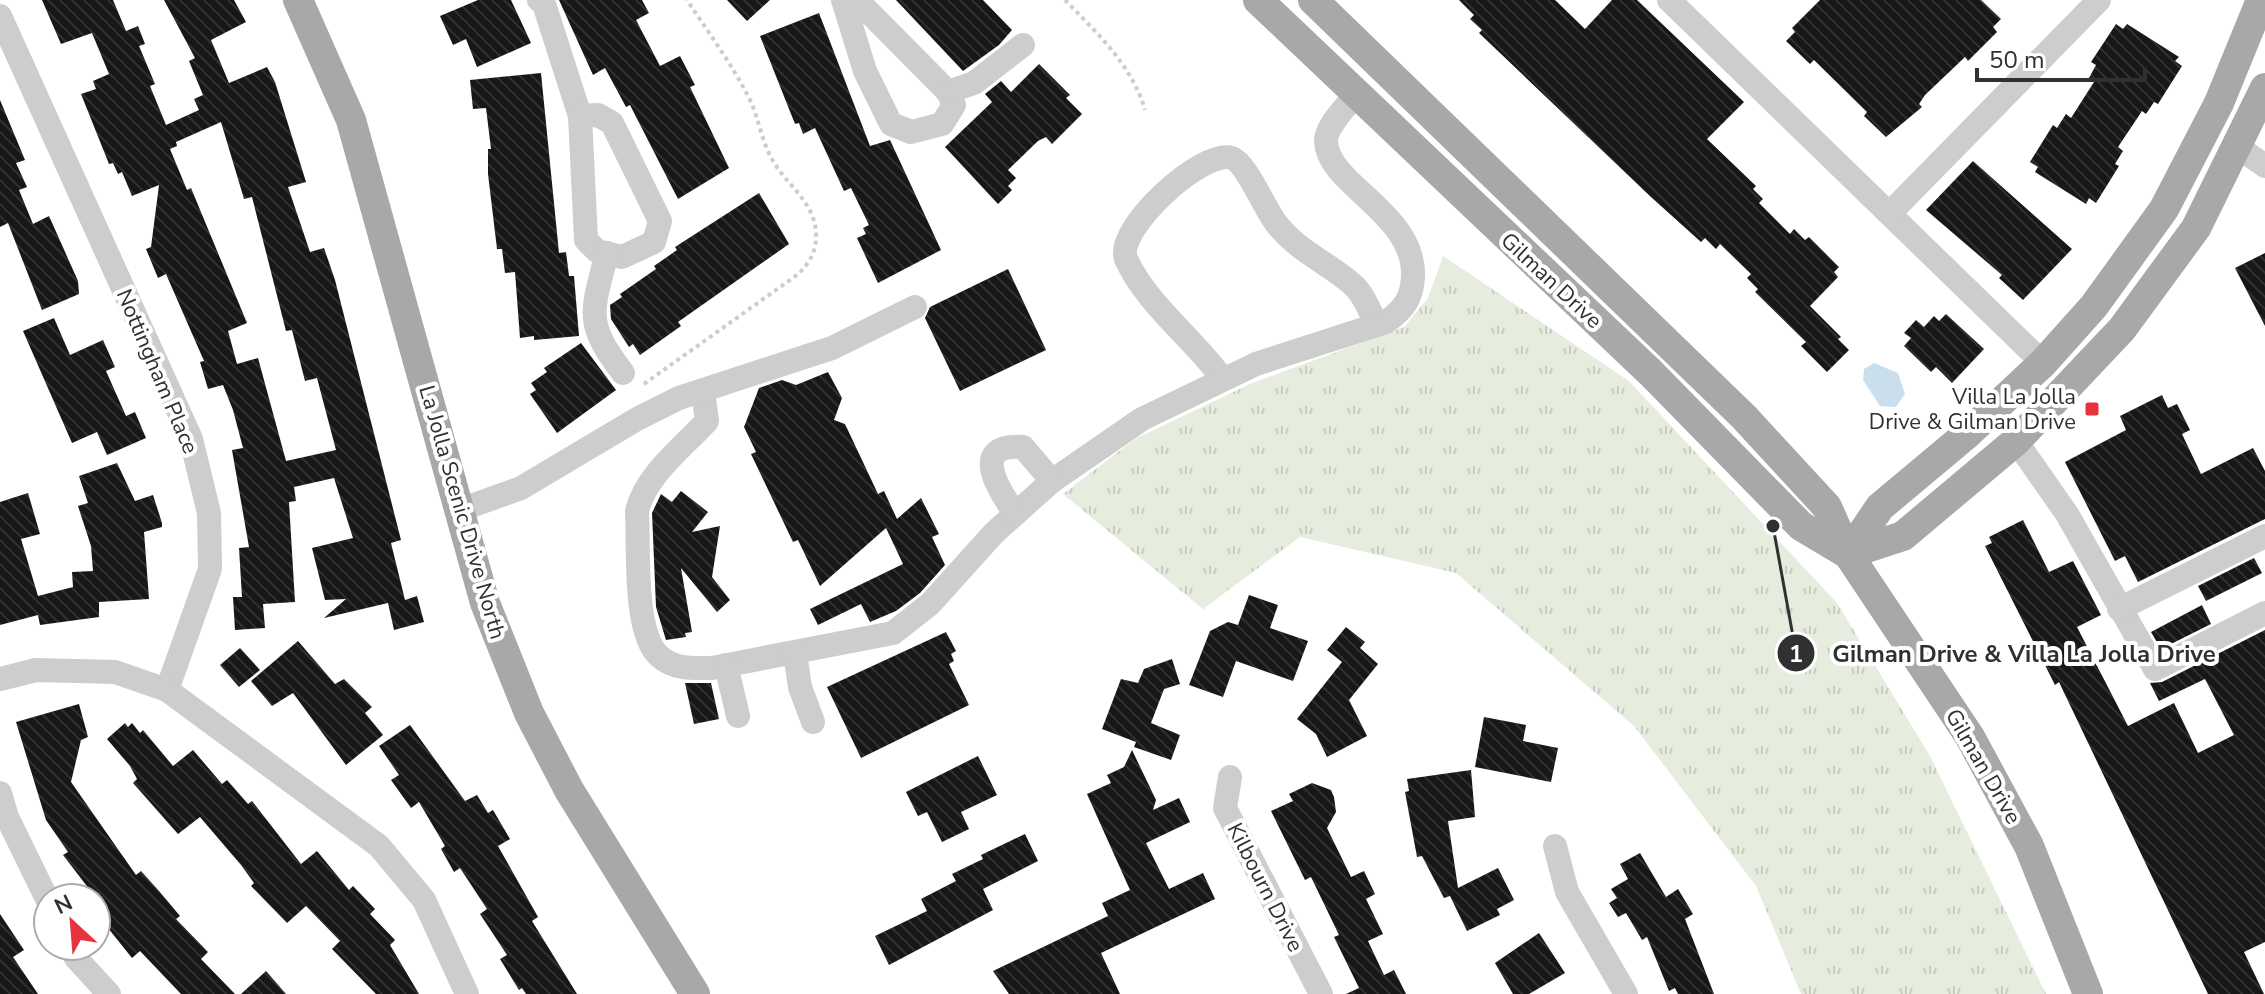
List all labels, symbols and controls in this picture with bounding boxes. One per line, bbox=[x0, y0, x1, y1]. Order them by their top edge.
scale bar bbox=[1977, 32, 2145, 82]
text: 50 m bbox=[1989, 44, 2045, 76]
street label: Gilman Drive bbox=[1494, 226, 1609, 335]
street label: Nottingham Place bbox=[109, 284, 205, 458]
street label: La Jolla Scenic Drive North bbox=[411, 382, 513, 643]
place label: Villa La Jolla Drive & Gilman Drive bbox=[1869, 382, 2076, 437]
marker: Villa La Jolla Drive & Gilman Drive bbox=[2083, 400, 2101, 418]
callout: Gilman Drive & Villa La Jolla Drive bbox=[1776, 629, 2232, 677]
text: 1 bbox=[1789, 638, 1803, 670]
text: Gilman Drive & Villa La Jolla Drive bbox=[1832, 638, 2216, 670]
street label: Gilman Drive bbox=[1938, 703, 2028, 830]
street label: Kilbourn Drive bbox=[1220, 818, 1310, 957]
north arrow bbox=[32, 882, 112, 962]
text: N bbox=[50, 888, 78, 922]

